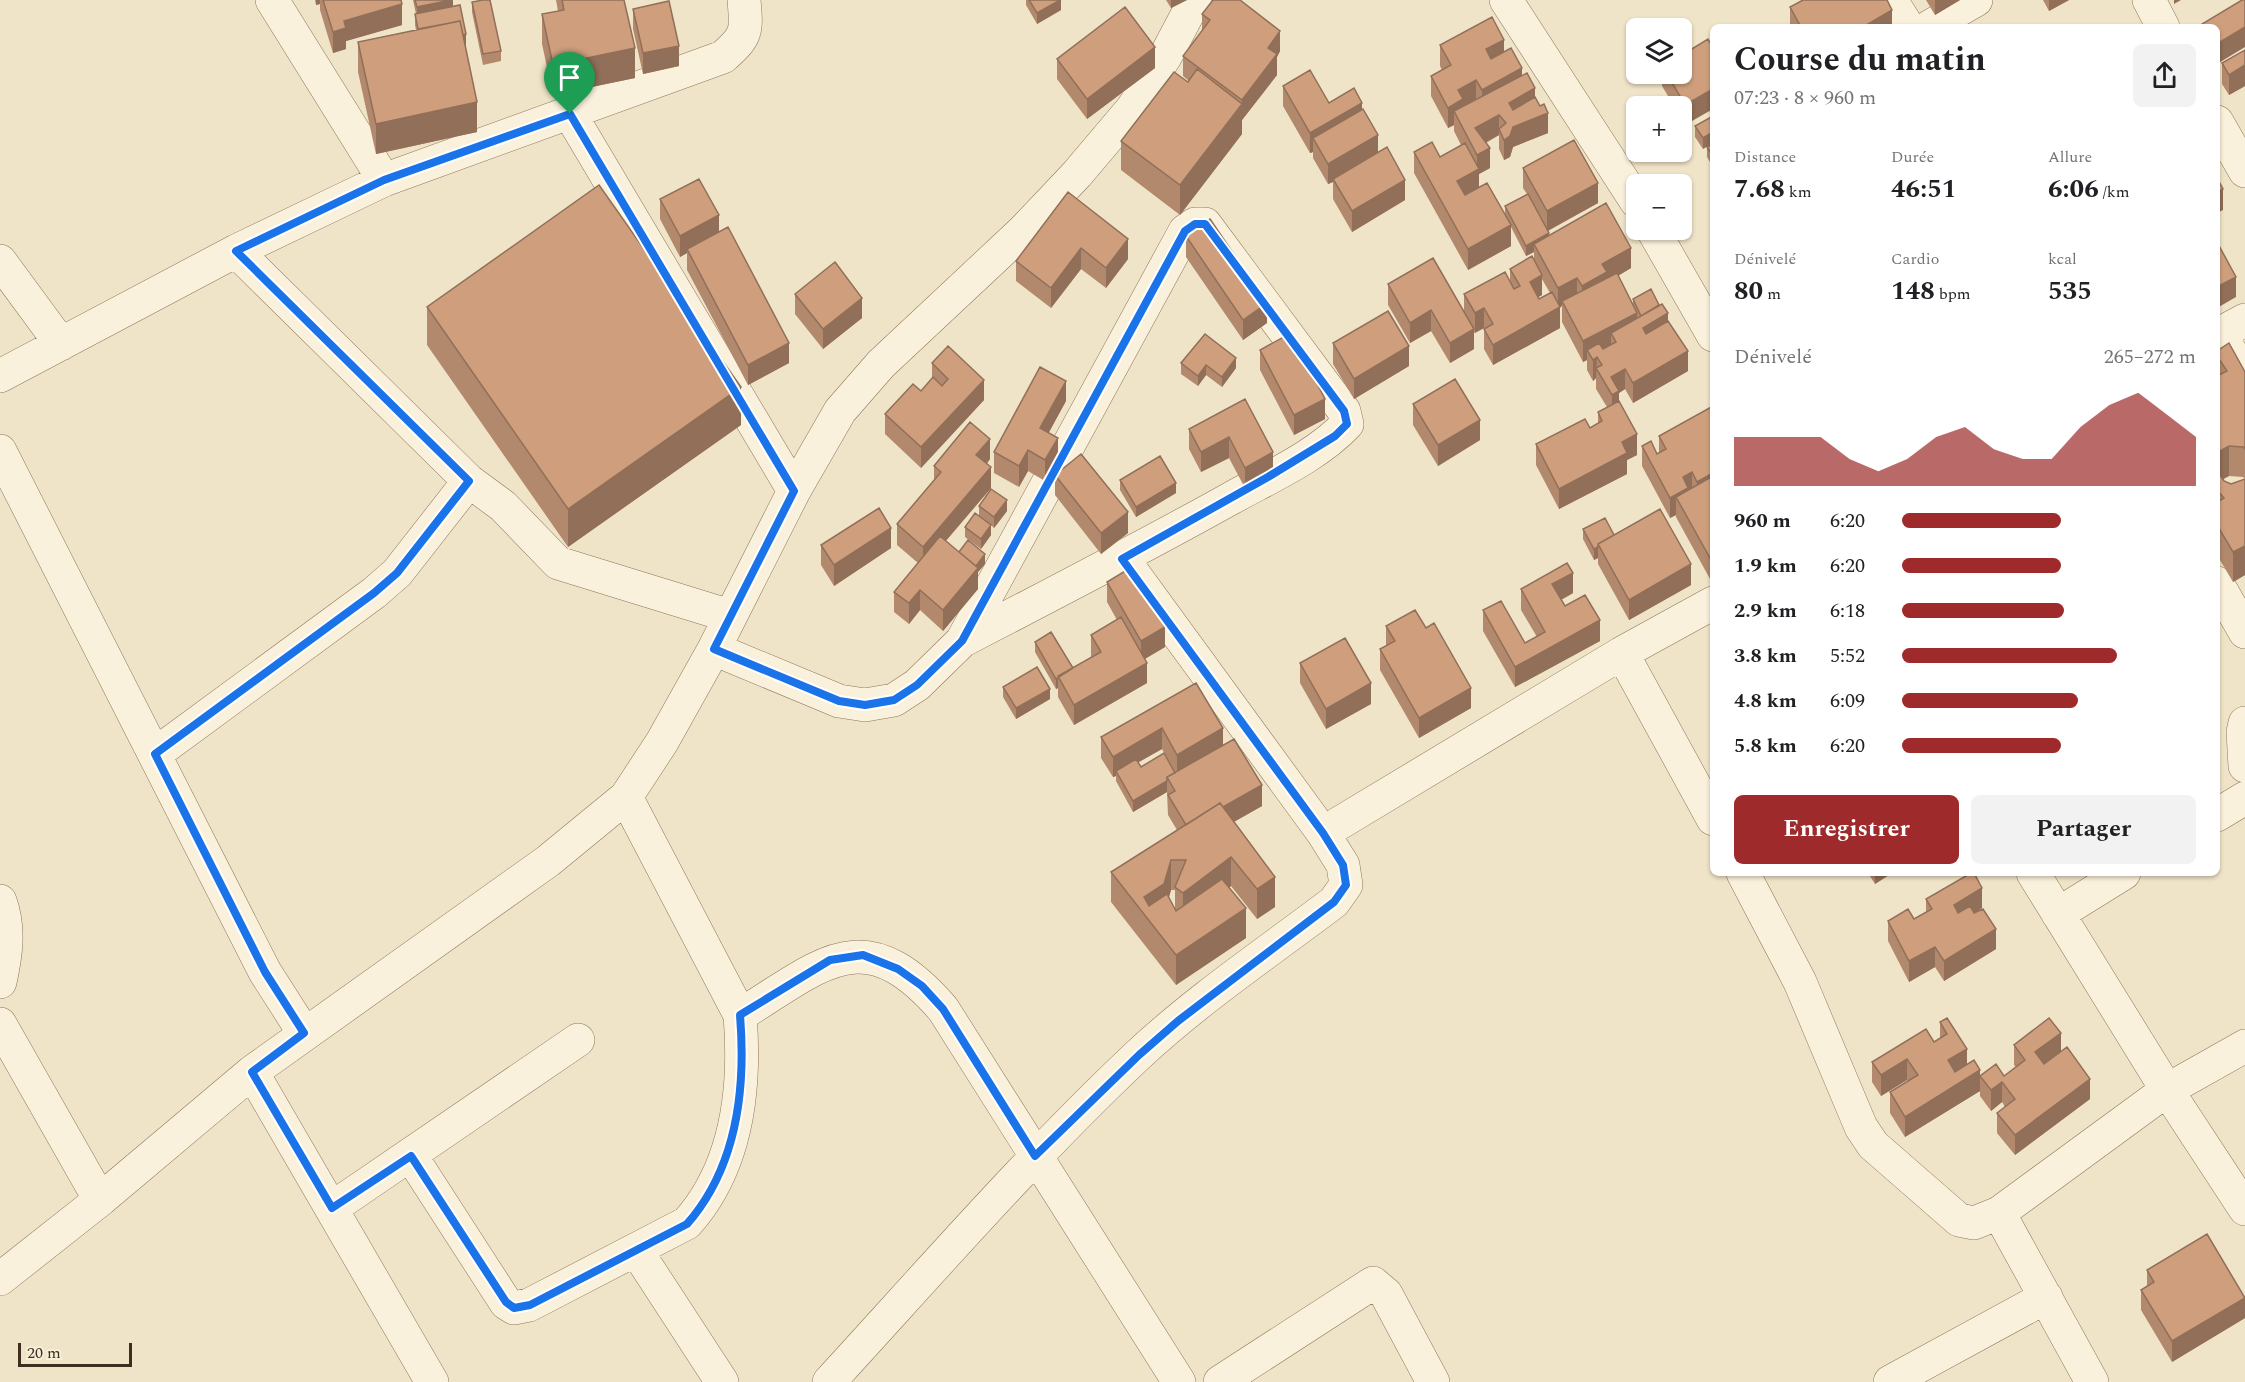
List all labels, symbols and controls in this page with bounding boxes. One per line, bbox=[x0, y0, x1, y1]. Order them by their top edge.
map controls bbox=[1626, 18, 1692, 240]
button: layers bbox=[1626, 18, 1692, 84]
text: Course du matin bbox=[1734, 35, 1986, 85]
button: share bbox=[2133, 44, 2196, 107]
pin bbox=[544, 52, 595, 114]
icon: arrive bbox=[553, 61, 586, 94]
text: 07:23 · 8 × 960 m bbox=[1734, 83, 1876, 113]
button: + bbox=[1626, 96, 1692, 162]
text: Distance bbox=[1734, 145, 1796, 169]
text: Durée bbox=[1891, 145, 1934, 169]
text: Allure bbox=[2048, 145, 2092, 169]
text: 7.68 bbox=[1734, 169, 1785, 209]
text: 46:51 bbox=[1891, 169, 1956, 209]
text: 6:06 bbox=[2048, 169, 2099, 209]
button: − bbox=[1626, 174, 1692, 240]
text: km bbox=[1785, 180, 1811, 204]
text: /km bbox=[2099, 180, 2129, 204]
text: Dénivelé bbox=[1734, 247, 1796, 271]
text: Cardio bbox=[1891, 247, 1939, 271]
text: kcal bbox=[2048, 247, 2077, 271]
text: 80 bbox=[1734, 271, 1763, 311]
text: 148 bbox=[1891, 271, 1935, 311]
text: 535 bbox=[2048, 271, 2092, 311]
text: m bbox=[1763, 282, 1781, 306]
text: bpm bbox=[1935, 282, 1971, 306]
text: Dénivelé bbox=[1734, 342, 1812, 372]
text: 265–272 m bbox=[2104, 342, 2196, 372]
text: 960 m bbox=[1734, 506, 1791, 536]
text: 6:20 bbox=[1830, 506, 1865, 536]
text: 1.9 km bbox=[1734, 551, 1797, 581]
text: 6:20 bbox=[1830, 551, 1865, 581]
text: 2.9 km bbox=[1734, 596, 1797, 626]
text: 6:18 bbox=[1830, 596, 1865, 626]
text: 3.8 km bbox=[1734, 641, 1797, 671]
text: 5:52 bbox=[1830, 641, 1865, 671]
text: 4.8 km bbox=[1734, 686, 1797, 716]
text: 6:09 bbox=[1830, 686, 1865, 716]
text: 5.8 km bbox=[1734, 731, 1797, 761]
text: 6:20 bbox=[1830, 731, 1865, 761]
button: Enregistrer bbox=[1734, 795, 1959, 864]
button: Partager bbox=[1971, 795, 2196, 864]
scale bar bbox=[18, 1340, 132, 1368]
text: 20 m bbox=[27, 1341, 61, 1365]

